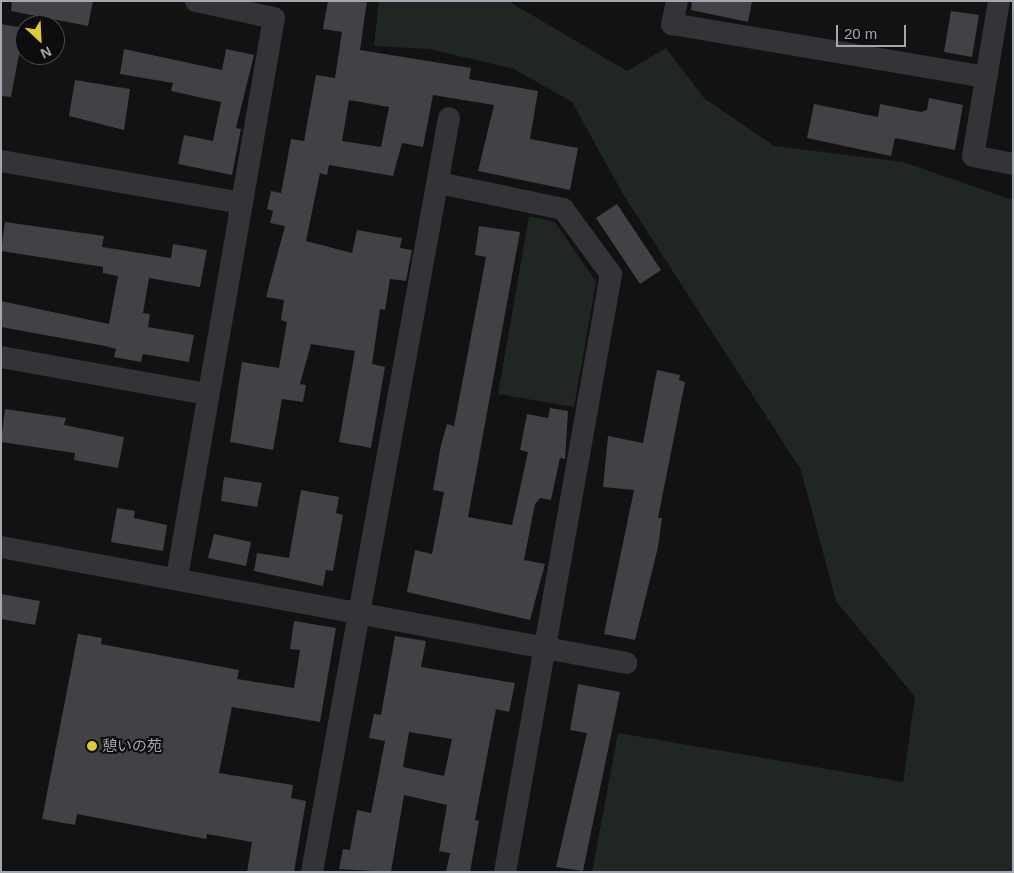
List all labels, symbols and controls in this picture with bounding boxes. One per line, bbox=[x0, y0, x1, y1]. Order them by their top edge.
north arrow bbox=[15, 15, 65, 65]
scale bar bbox=[839, 15, 909, 47]
text: 20 m bbox=[844, 25, 877, 42]
text: N bbox=[38, 43, 54, 62]
place label: 憩いの苑 bbox=[102, 737, 162, 755]
marker: 憩いの苑 bbox=[86, 740, 98, 752]

